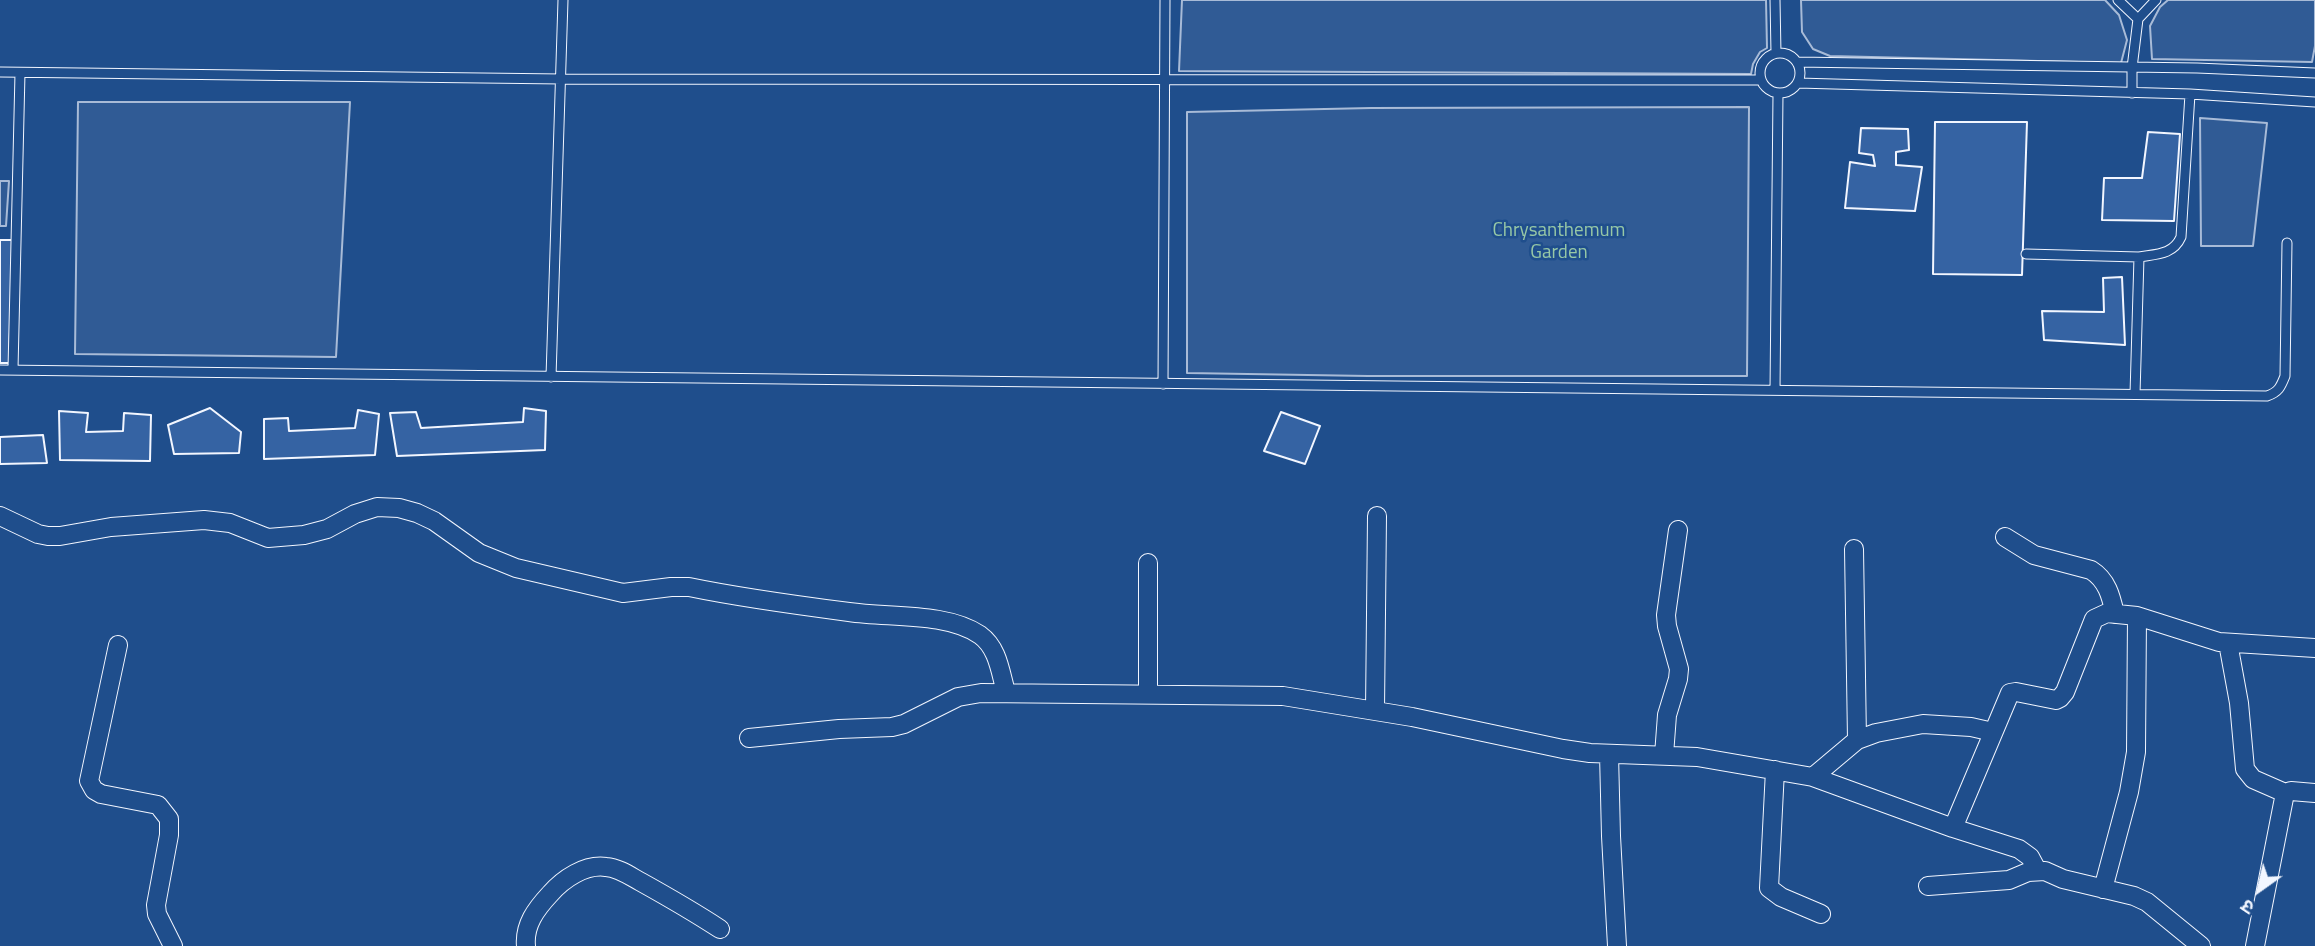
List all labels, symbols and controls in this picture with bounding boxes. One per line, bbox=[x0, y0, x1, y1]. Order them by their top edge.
park label: Chrysanthemum Garden bbox=[1493, 220, 1625, 264]
north arrow bbox=[2224, 855, 2294, 925]
text: उ bbox=[2234, 893, 2260, 923]

